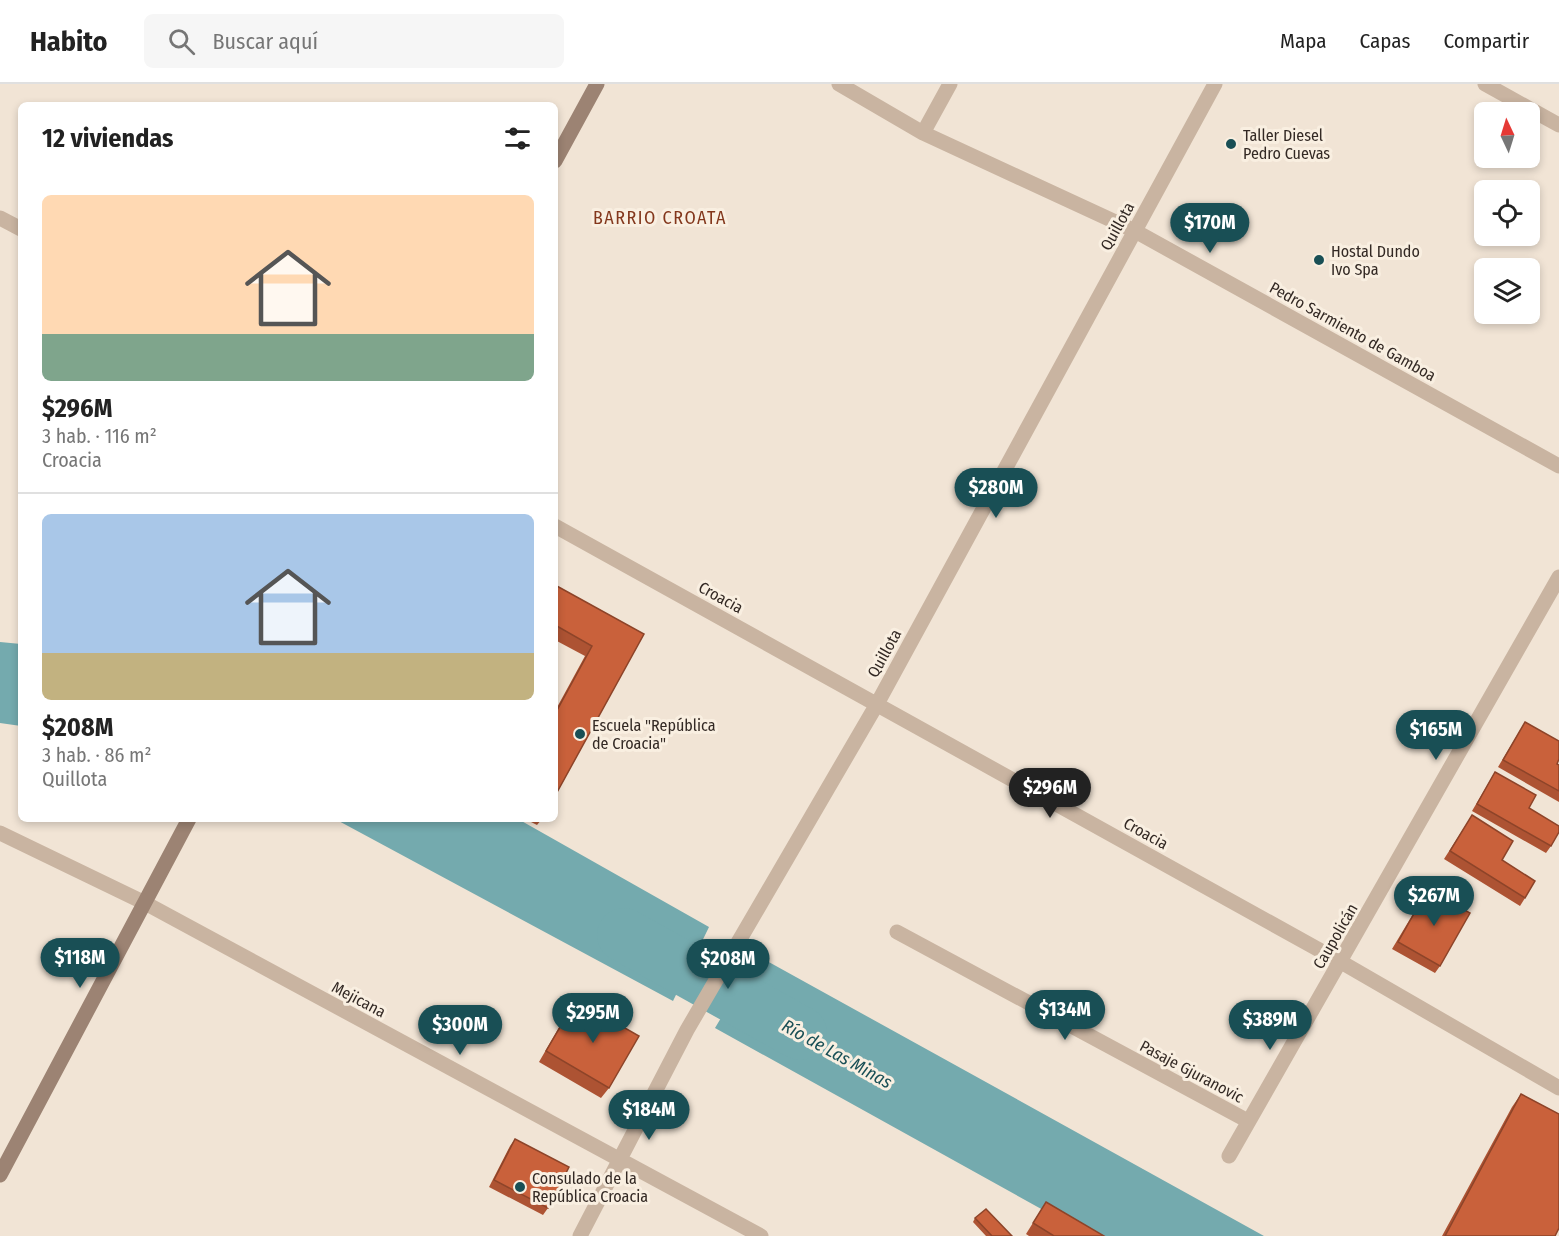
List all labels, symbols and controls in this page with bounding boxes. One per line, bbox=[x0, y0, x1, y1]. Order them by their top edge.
search box bbox=[144, 14, 564, 68]
text: Habito bbox=[30, 25, 108, 58]
icon: search bbox=[165, 25, 198, 58]
text: Buscar aquí bbox=[213, 28, 318, 55]
text: Mapa bbox=[1280, 28, 1327, 54]
text: Capas bbox=[1360, 28, 1410, 54]
text: Compartir bbox=[1443, 28, 1529, 54]
north arrow bbox=[1474, 102, 1540, 168]
map controls bbox=[1474, 102, 1540, 324]
icon: filters bbox=[501, 122, 534, 155]
text: 12 viviendas bbox=[42, 123, 174, 154]
place label: Taller Diesel Pedro Cuevas bbox=[1243, 126, 1330, 163]
marker: Taller Diesel Pedro Cuevas bbox=[1224, 137, 1238, 151]
button: locate bbox=[1474, 180, 1540, 246]
street label: Quillota bbox=[1096, 199, 1138, 254]
pin: $170M bbox=[1168, 203, 1252, 254]
district label: BARRIO CROATA bbox=[593, 207, 727, 229]
text: $170M bbox=[1184, 210, 1236, 234]
icon: home bbox=[234, 234, 342, 342]
place label: Hostal Dundo Ivo Spa bbox=[1331, 242, 1420, 279]
marker: Hostal Dundo Ivo Spa bbox=[1312, 253, 1326, 267]
button: layers bbox=[1474, 258, 1540, 324]
street label: Pedro Sarmiento de Gamboa bbox=[1266, 278, 1439, 385]
text: $296M bbox=[42, 393, 112, 424]
text: 3 hab. · 116 m² bbox=[42, 424, 157, 448]
text: Croacia bbox=[42, 448, 102, 472]
pin: $280M bbox=[954, 468, 1038, 519]
text: $280M bbox=[969, 475, 1023, 499]
icon: home bbox=[234, 553, 342, 661]
street label: Croacia bbox=[695, 578, 746, 617]
street label: Quillota bbox=[863, 626, 905, 681]
pin: $165M bbox=[1394, 710, 1478, 761]
text: $208M bbox=[42, 712, 113, 743]
place label: Escuela "República de Croacia" bbox=[592, 716, 716, 753]
text: $165M bbox=[1410, 717, 1462, 741]
marker: Escuela "República de Croacia" bbox=[573, 727, 587, 741]
text: 3 hab. · 86 m² bbox=[42, 743, 152, 767]
text: Quillota bbox=[42, 767, 107, 791]
pin: $296M bbox=[1008, 768, 1092, 819]
text: $296M bbox=[1023, 775, 1077, 799]
street label: Croacia bbox=[1120, 814, 1171, 853]
pin: $267M bbox=[1392, 876, 1476, 927]
text: $267M bbox=[1408, 883, 1460, 907]
street label: Caupolicán bbox=[1309, 900, 1362, 972]
pin: $118M bbox=[38, 938, 122, 989]
pin: $208M bbox=[686, 939, 770, 990]
text: $118M bbox=[55, 945, 105, 969]
text: $208M bbox=[701, 946, 755, 970]
street label: Mejicana bbox=[329, 977, 389, 1022]
pin: $134M bbox=[1023, 990, 1107, 1041]
pin: $295M bbox=[551, 993, 635, 1044]
text: $134M bbox=[1039, 997, 1091, 1021]
text: $295M bbox=[566, 1000, 620, 1024]
pin: $389M bbox=[1228, 1000, 1312, 1051]
pin: $300M bbox=[418, 1005, 502, 1056]
text: $389M bbox=[1243, 1007, 1297, 1031]
text: $300M bbox=[432, 1012, 488, 1036]
water label: Río de Las Minas bbox=[778, 1015, 896, 1093]
street label: Pasaje Gjuranovic bbox=[1137, 1036, 1247, 1107]
pin: $184M bbox=[607, 1090, 691, 1141]
text: $184M bbox=[623, 1097, 675, 1121]
place label: Consulado de la República Croacia bbox=[532, 1169, 648, 1206]
marker: Consulado de la República Croacia bbox=[513, 1180, 527, 1194]

